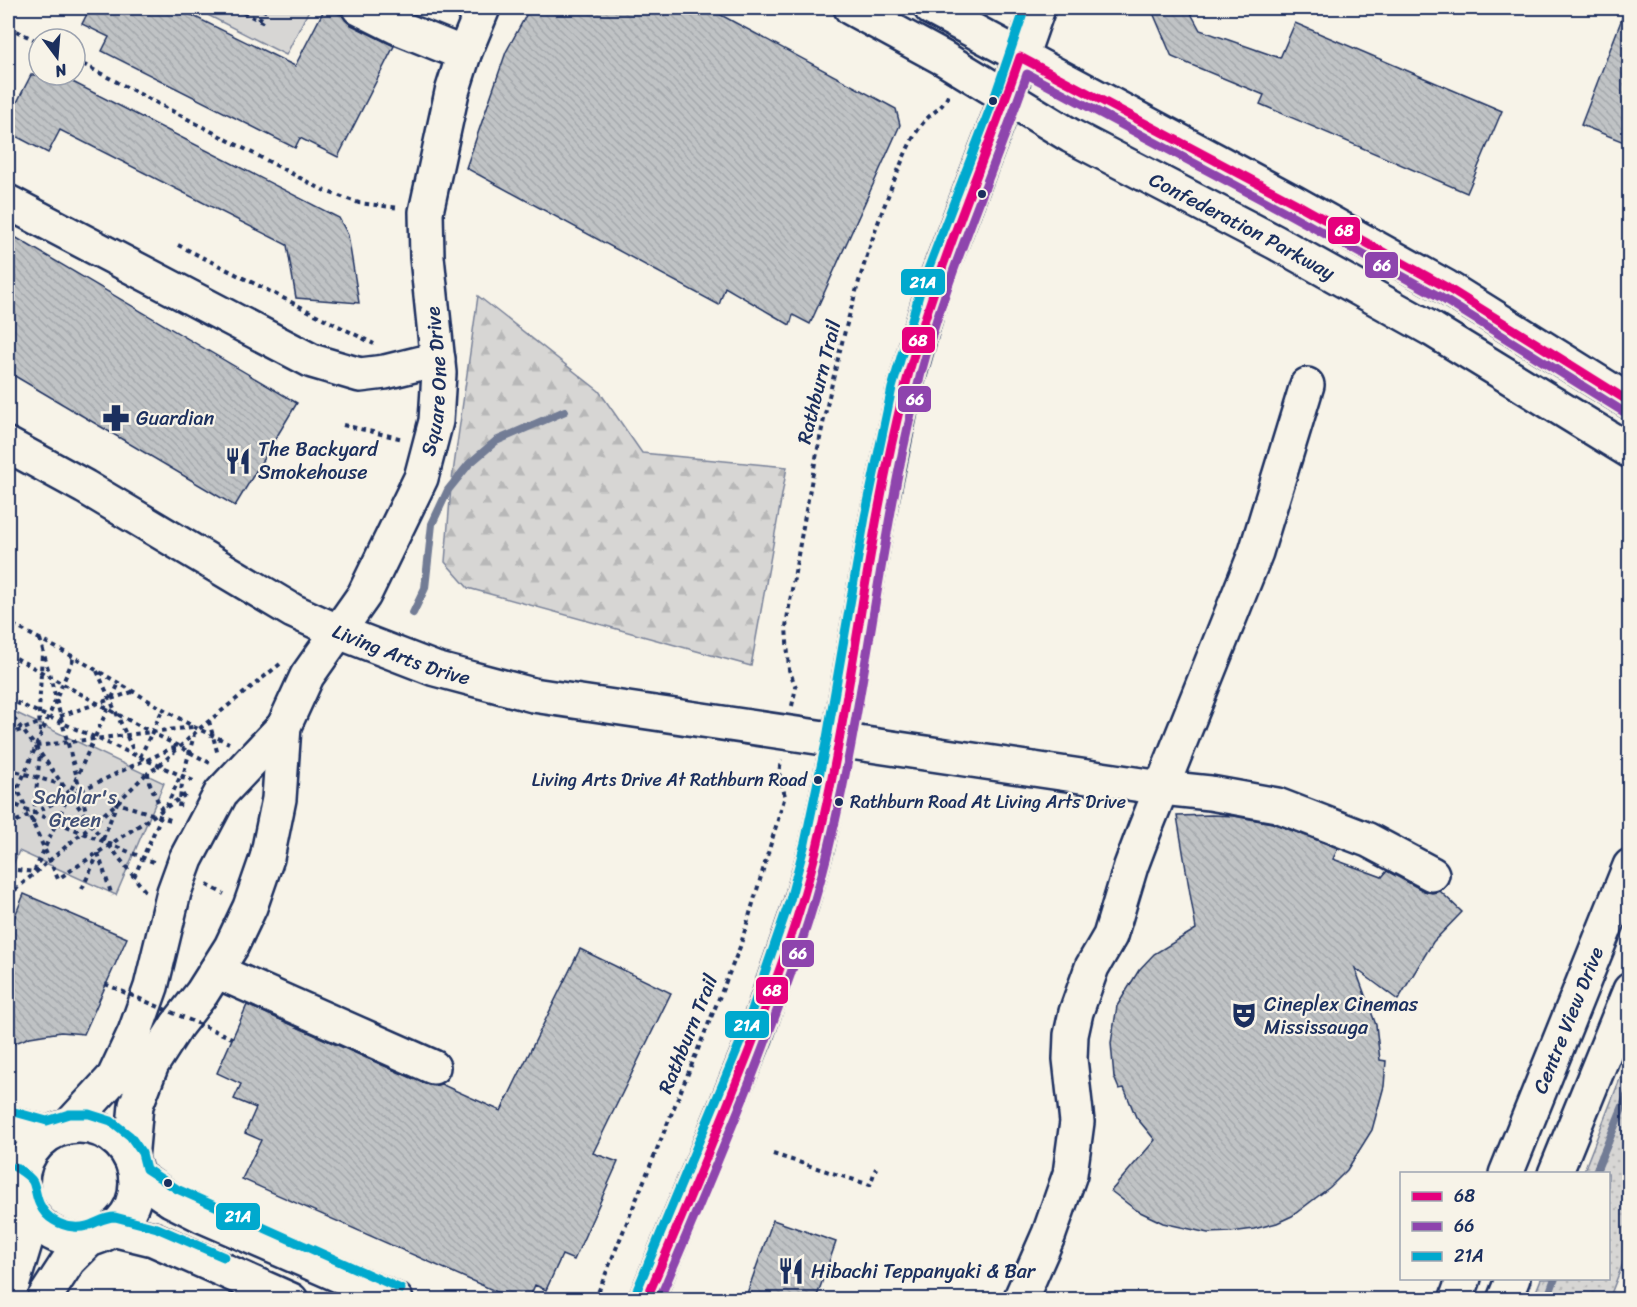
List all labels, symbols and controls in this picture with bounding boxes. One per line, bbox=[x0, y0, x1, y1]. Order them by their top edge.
north arrow bbox=[27, 27, 87, 87]
text: N bbox=[51, 55, 71, 87]
unlabelled marker bbox=[987, 95, 999, 107]
street label: Confederation Parkway bbox=[1143, 162, 1342, 290]
unlabelled marker bbox=[976, 188, 988, 200]
line badge: 68 bbox=[1327, 216, 1361, 245]
text: 68 bbox=[1334, 216, 1354, 245]
line badge: 66 bbox=[1364, 251, 1399, 279]
text: 66 bbox=[1372, 251, 1391, 280]
line badge: 21A bbox=[900, 268, 946, 296]
text: 21A bbox=[909, 268, 936, 297]
street label: Square One Drive bbox=[410, 304, 457, 460]
street label: Rathburn Trail bbox=[787, 315, 852, 448]
line badge: 68 bbox=[901, 326, 936, 354]
text: 68 bbox=[908, 326, 928, 355]
line badge: 66 bbox=[897, 385, 932, 413]
text: 66 bbox=[905, 385, 924, 414]
place label: Guardian bbox=[136, 401, 215, 436]
pharmacy icon: Guardian bbox=[101, 403, 131, 433]
place label: The Backyard Smokehouse bbox=[258, 432, 379, 490]
restaurant icon: The Backyard Smokehouse bbox=[223, 446, 253, 476]
street label: Living Arts Drive bbox=[327, 614, 474, 695]
place label: Living Arts Drive At Rathburn Road bbox=[532, 764, 809, 796]
marker: Living Arts Drive At Rathburn Road bbox=[812, 774, 824, 786]
park label: Scholar's Green bbox=[33, 780, 118, 838]
place label: Rathburn Road At Living Arts Drive bbox=[850, 786, 1126, 818]
marker: Rathburn Road At Living Arts Drive bbox=[833, 796, 845, 808]
line badge: 66 bbox=[781, 939, 815, 968]
text: 66 bbox=[788, 939, 807, 968]
street label: Centre View Drive bbox=[1523, 941, 1614, 1099]
street label: Rathburn Trail bbox=[648, 968, 728, 1099]
line badge: 68 bbox=[755, 976, 789, 1005]
text: 68 bbox=[762, 976, 782, 1005]
place label: Cineplex Cinemas Mississauga bbox=[1264, 987, 1419, 1045]
theatre icon: Cineplex Cinemas Mississauga bbox=[1229, 1000, 1259, 1030]
line badge: 21A bbox=[724, 1010, 770, 1039]
text: 21A bbox=[733, 1011, 760, 1040]
legend bbox=[1400, 1172, 1610, 1280]
unlabelled marker bbox=[162, 1177, 174, 1189]
text: 68 bbox=[1454, 1180, 1475, 1212]
line badge: 21A bbox=[215, 1202, 261, 1231]
text: 21A bbox=[224, 1202, 251, 1231]
text: 66 bbox=[1454, 1210, 1474, 1242]
text: 21A bbox=[1454, 1240, 1484, 1272]
place label: Hibachi Teppanyaki & Bar bbox=[811, 1254, 1037, 1289]
restaurant icon: Hibachi Teppanyaki & Bar bbox=[776, 1256, 806, 1286]

